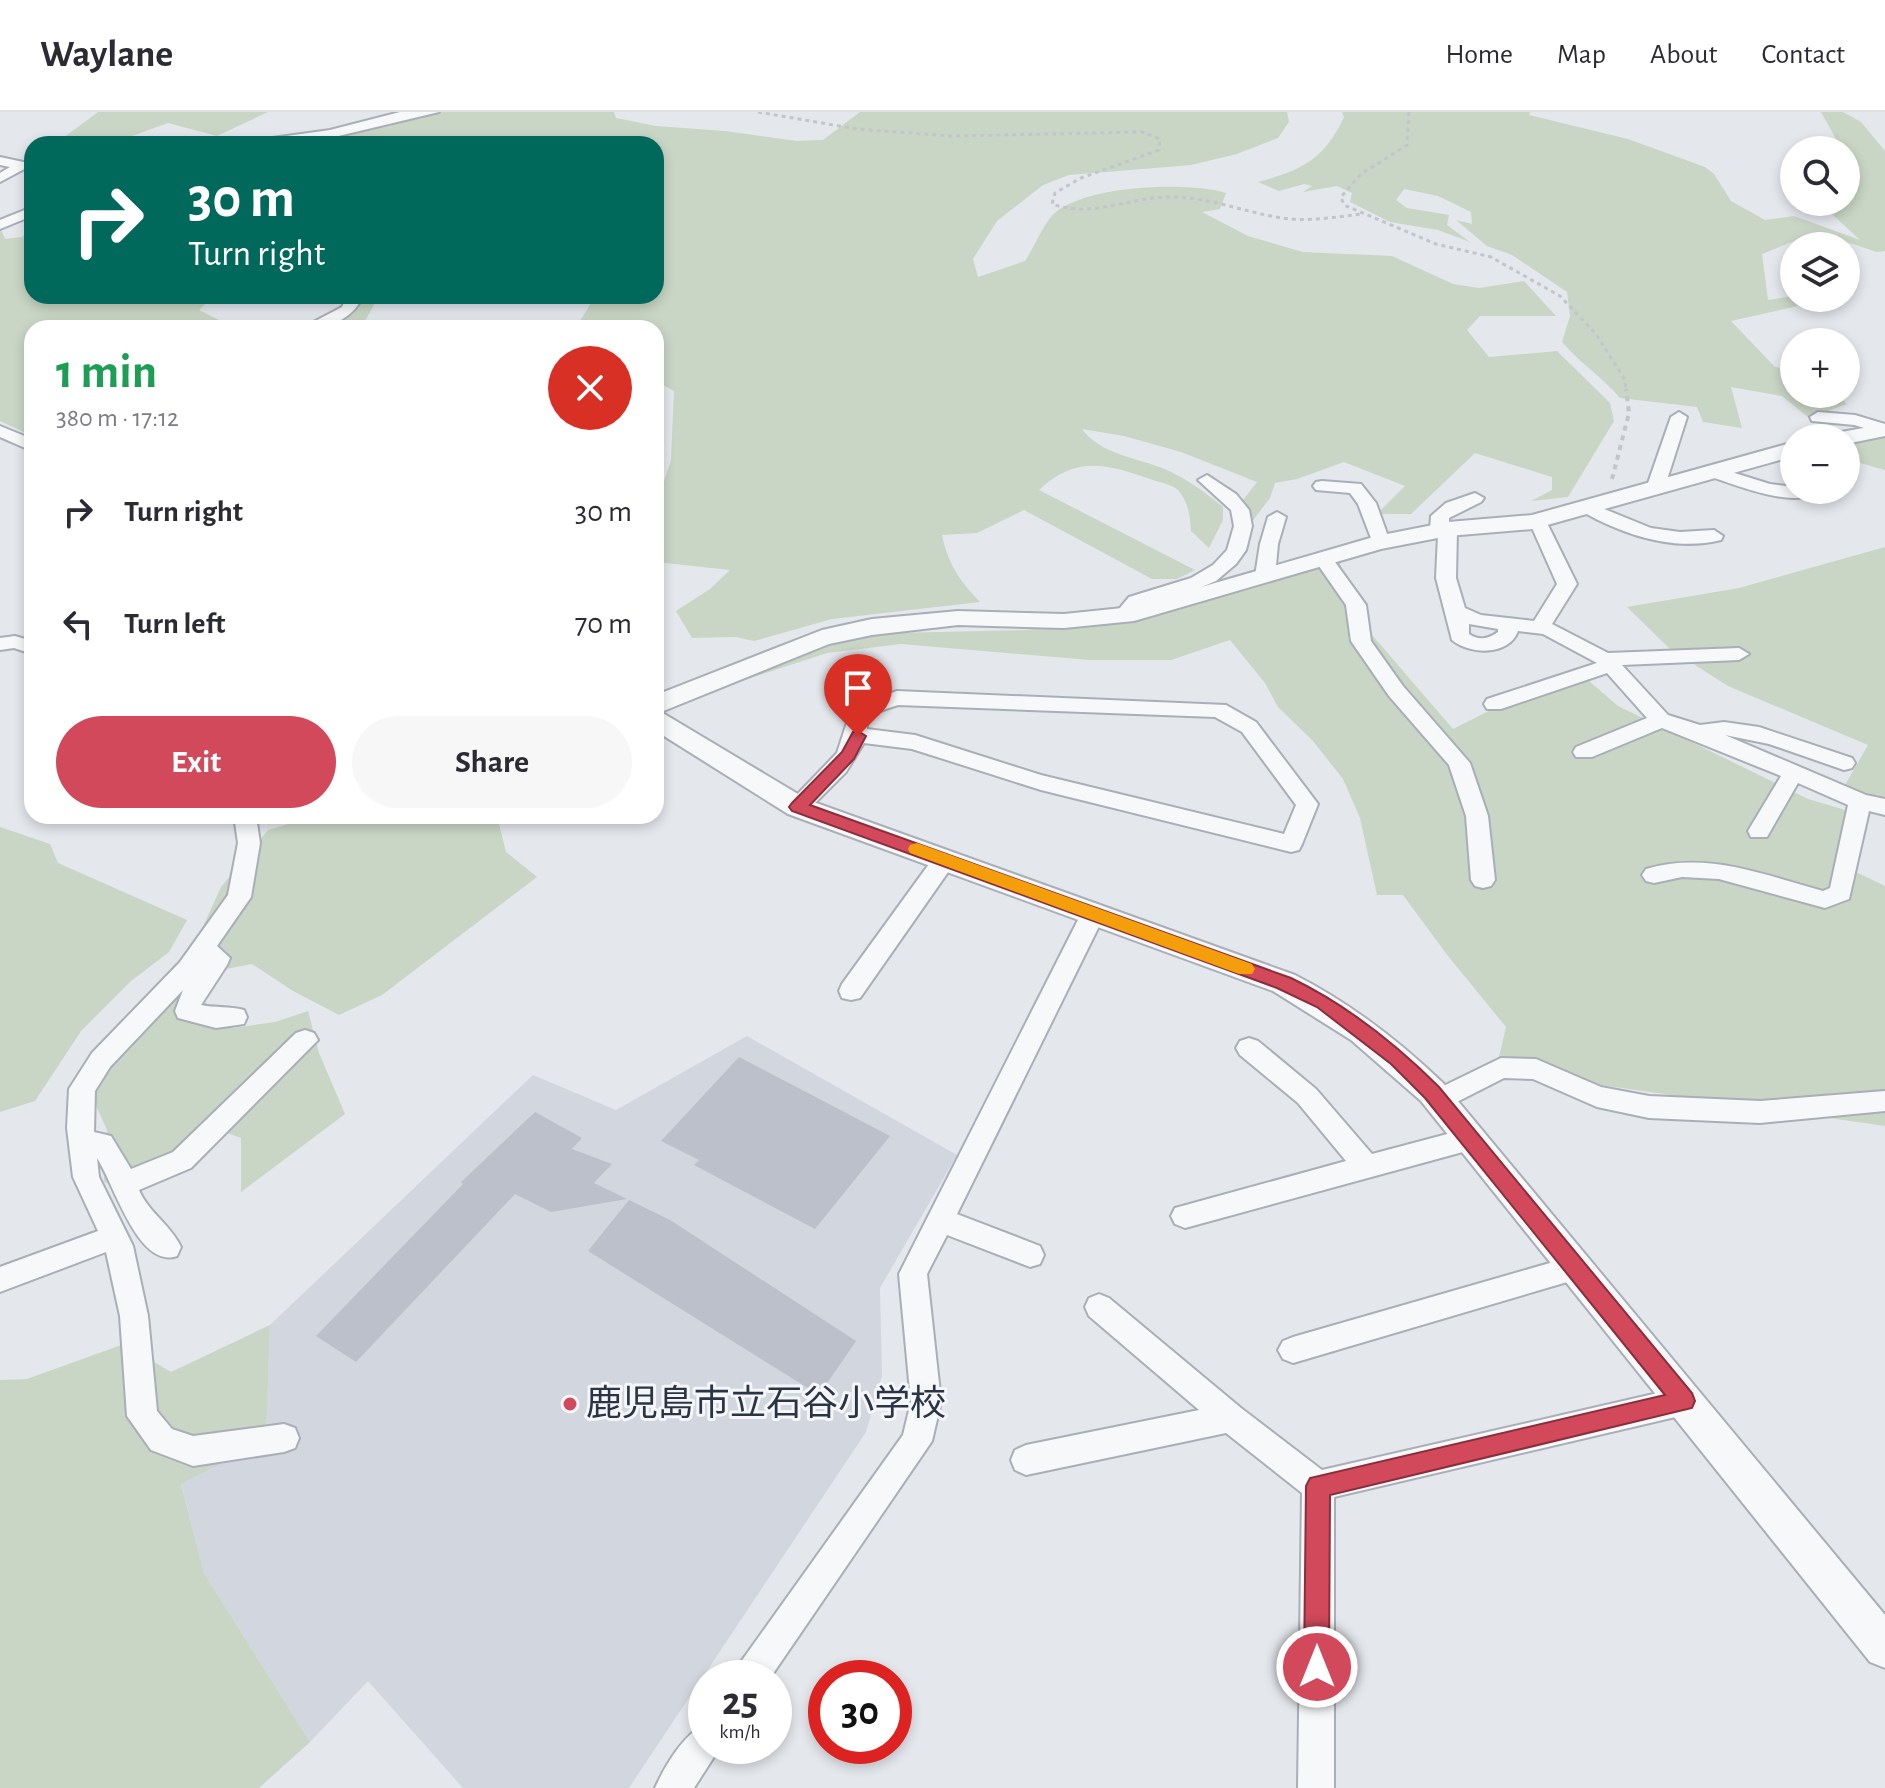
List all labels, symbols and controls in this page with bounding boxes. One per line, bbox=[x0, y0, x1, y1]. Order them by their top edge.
text: Waylane bbox=[40, 36, 173, 74]
text: Home bbox=[1446, 41, 1513, 69]
text: Map bbox=[1557, 41, 1606, 69]
text: About bbox=[1650, 41, 1718, 69]
text: Contact bbox=[1762, 41, 1845, 69]
map controls bbox=[1780, 136, 1860, 504]
button: search bbox=[1780, 136, 1860, 216]
icon: right bbox=[56, 168, 160, 272]
text: 30 m bbox=[188, 171, 295, 227]
button: layers bbox=[1780, 232, 1860, 312]
text: Turn right bbox=[188, 236, 325, 272]
button: + bbox=[1780, 328, 1860, 408]
button: close bbox=[548, 346, 632, 430]
text: 1 min bbox=[56, 349, 157, 397]
text: 380 m · 17:12 bbox=[56, 405, 179, 431]
button: − bbox=[1780, 424, 1860, 504]
icon: right bbox=[56, 490, 100, 534]
text: Turn right bbox=[124, 497, 243, 527]
text: 30 m bbox=[575, 497, 632, 527]
icon: left bbox=[56, 602, 100, 646]
text: Turn left bbox=[124, 609, 225, 639]
text: 70 m bbox=[575, 609, 632, 639]
pin bbox=[824, 654, 892, 736]
icon: arrive bbox=[836, 666, 880, 710]
button: Exit bbox=[56, 716, 336, 808]
button: Share bbox=[352, 716, 632, 808]
place label: 鹿児島市立石谷小学校 bbox=[586, 1384, 946, 1422]
marker: 鹿児島市立石谷小学校 bbox=[561, 1395, 579, 1413]
position arrow bbox=[1275, 1625, 1359, 1709]
speed limit sign: 30 bbox=[808, 1660, 912, 1764]
text: 25 bbox=[722, 1682, 758, 1722]
text: km/h bbox=[719, 1722, 761, 1742]

